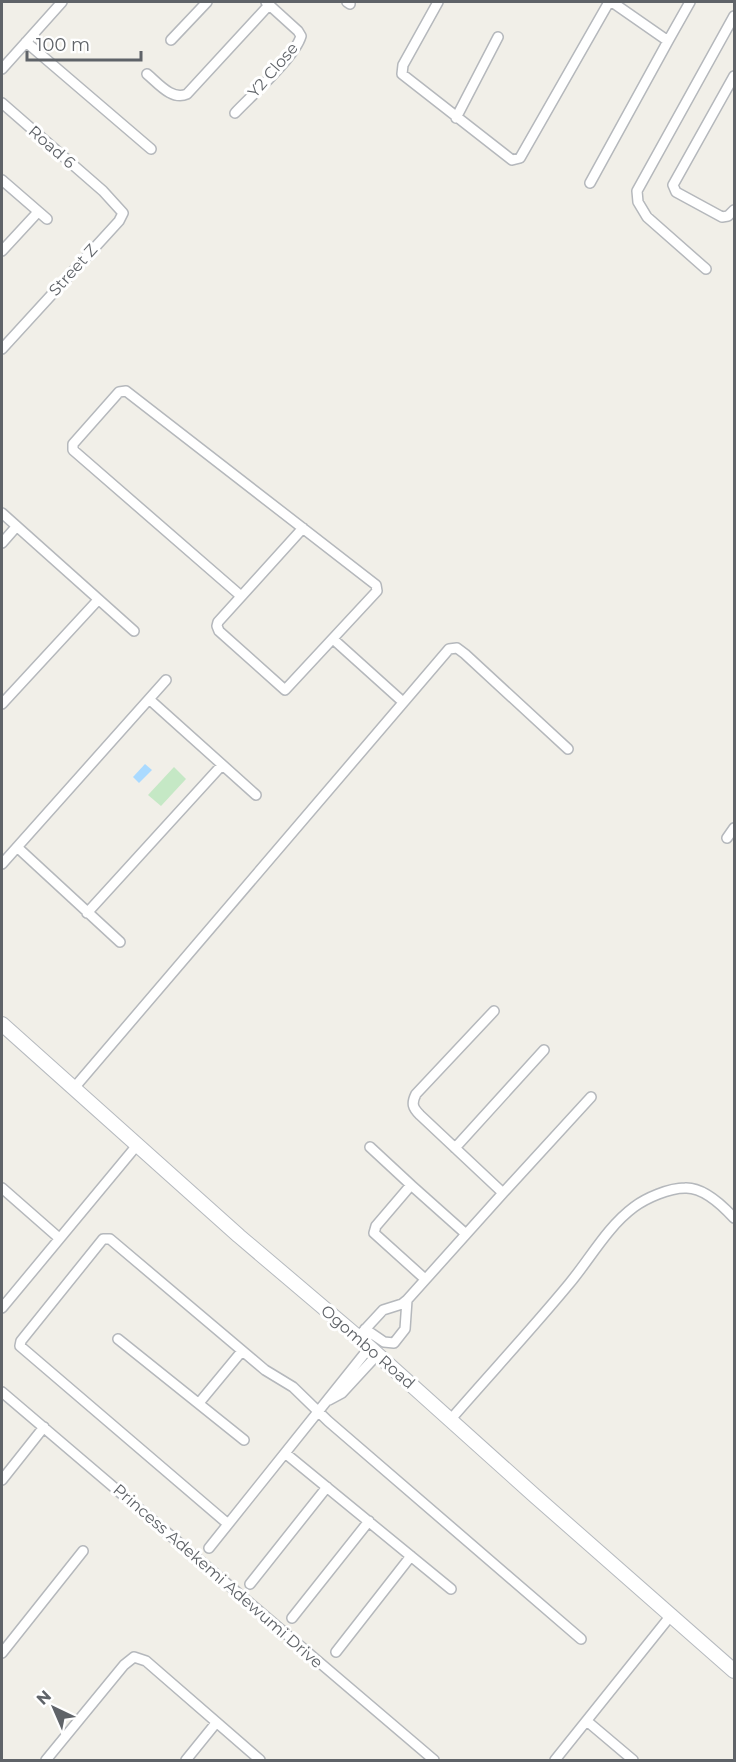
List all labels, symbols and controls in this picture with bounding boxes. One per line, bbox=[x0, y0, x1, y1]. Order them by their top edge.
scale bar bbox=[27, 24, 141, 62]
text: 100 m bbox=[36, 34, 90, 56]
street label: Y2 Close bbox=[244, 39, 302, 101]
street label: Road 6 bbox=[25, 122, 79, 173]
street label: Street Z bbox=[45, 240, 101, 300]
street label: Ogombo Road bbox=[317, 1301, 419, 1393]
street label: Princess Adekemi Adewumi Drive bbox=[109, 1480, 327, 1672]
north arrow bbox=[24, 1678, 84, 1738]
text: N bbox=[33, 1686, 55, 1709]

